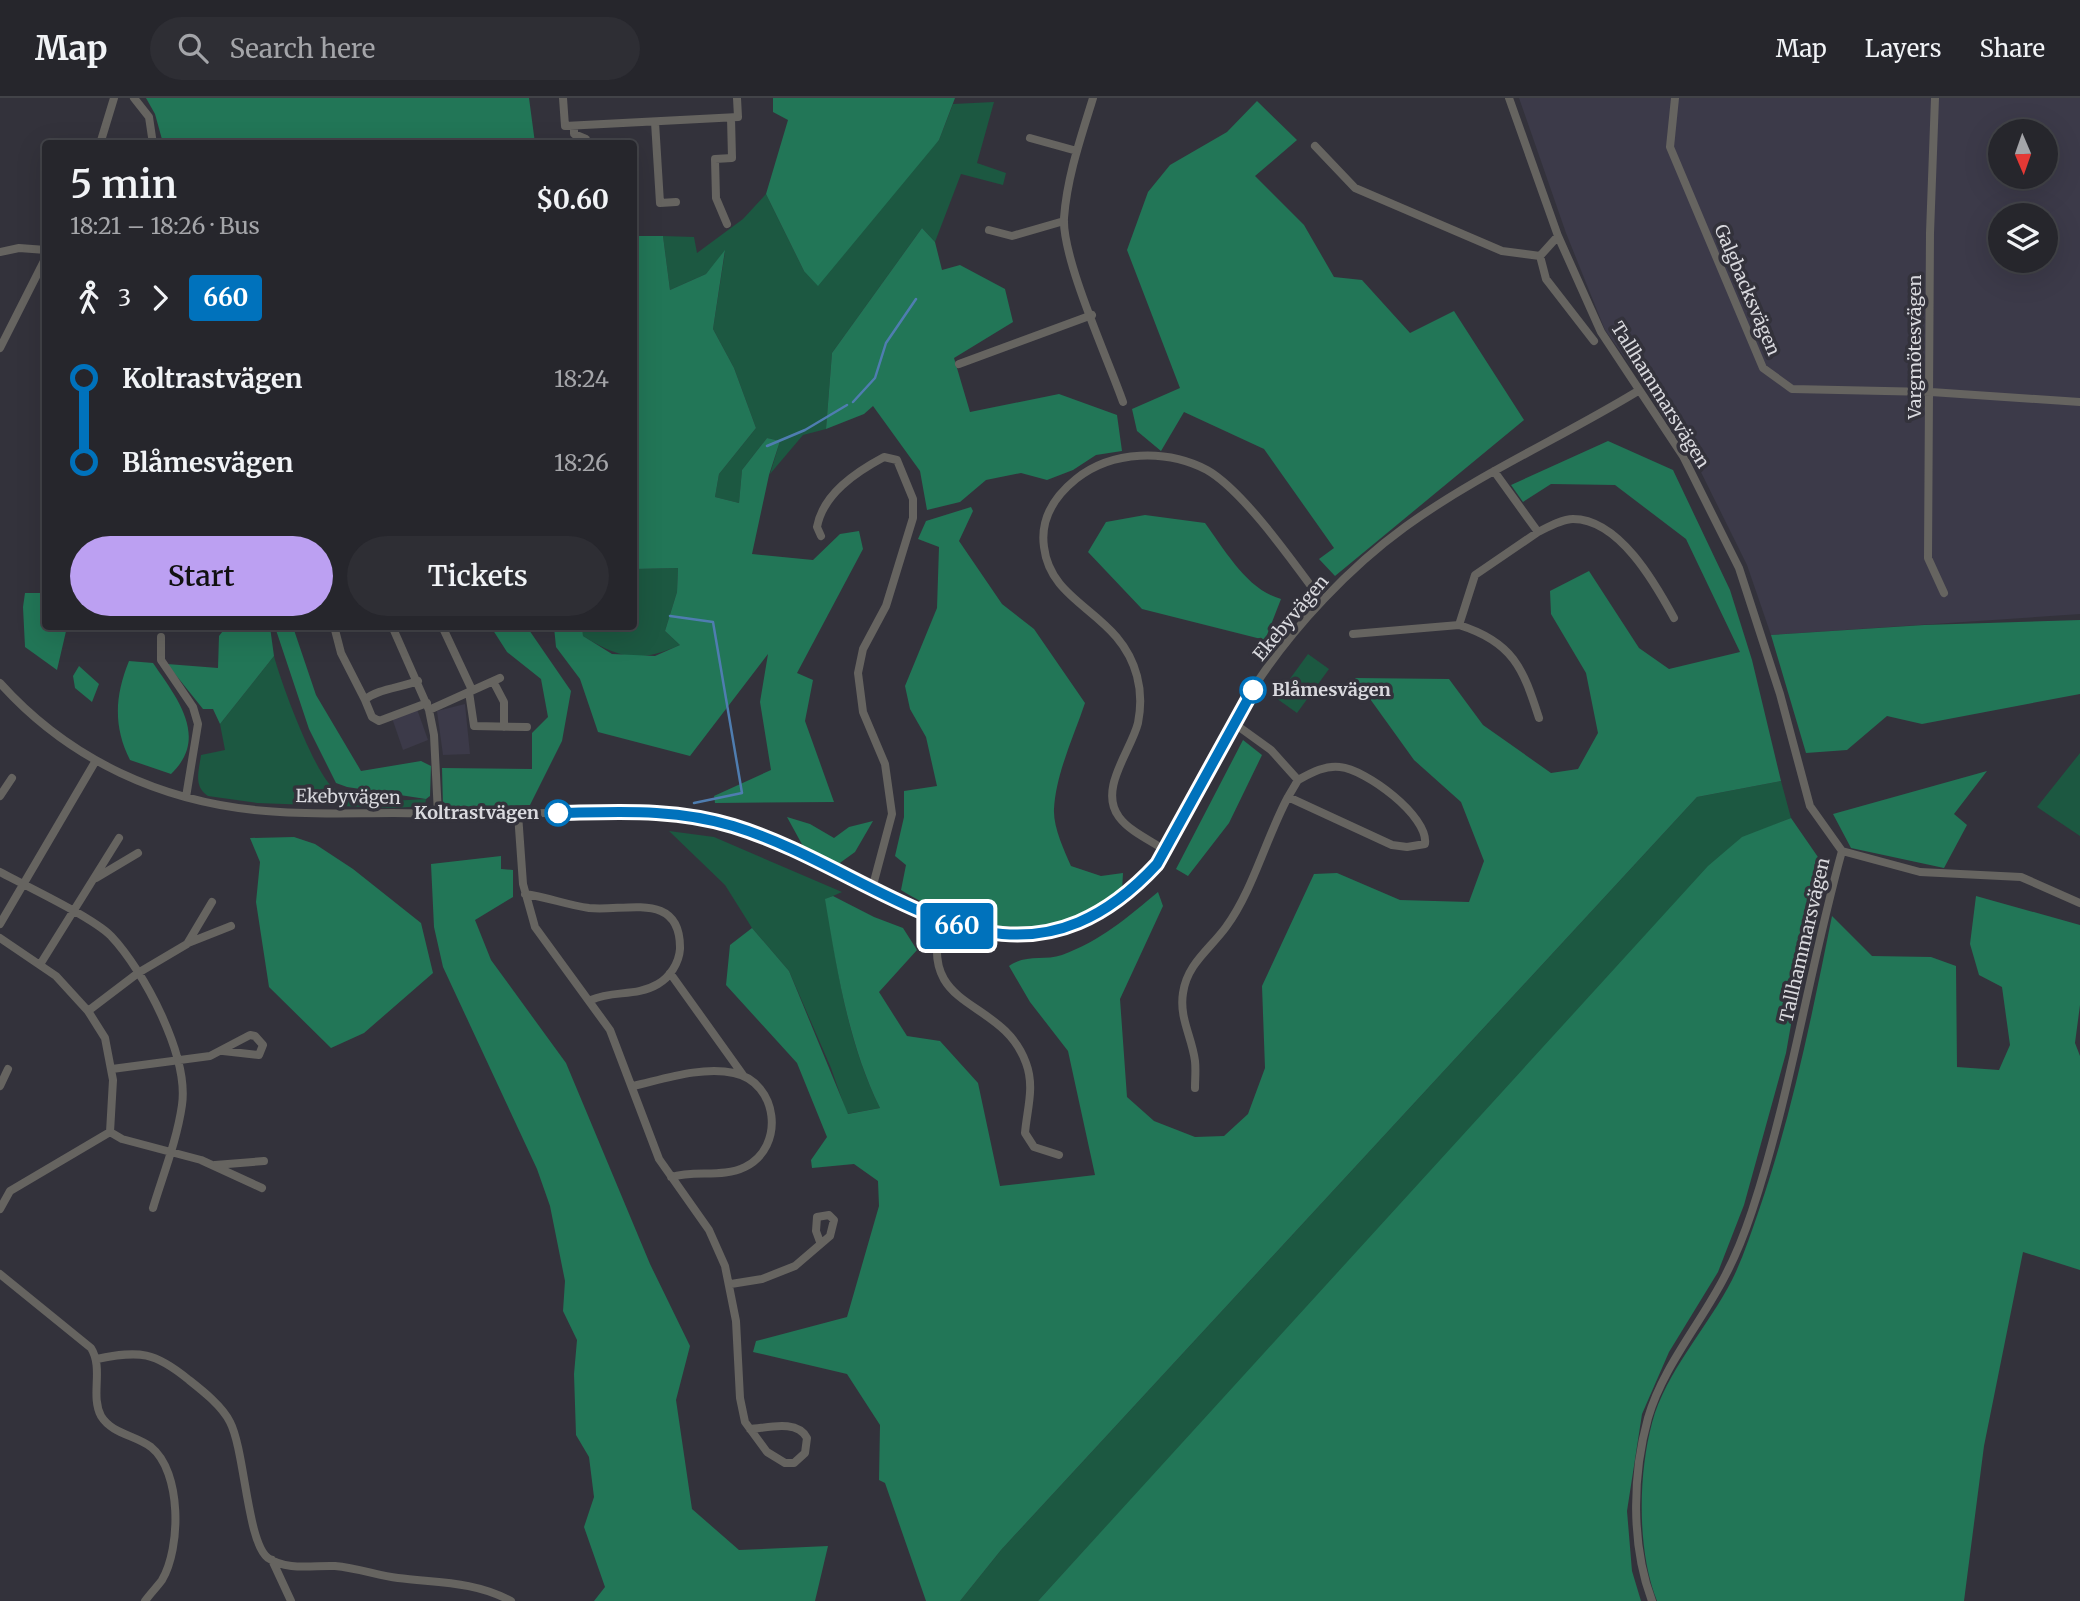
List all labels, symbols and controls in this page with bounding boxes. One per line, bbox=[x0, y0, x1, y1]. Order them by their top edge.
search box bbox=[150, 17, 640, 80]
text: Map bbox=[35, 28, 108, 69]
icon: search bbox=[174, 29, 212, 67]
text: Search here bbox=[230, 32, 375, 65]
text: Map bbox=[1776, 33, 1827, 64]
text: Layers bbox=[1865, 33, 1941, 64]
text: Share bbox=[1979, 33, 2045, 64]
north arrow bbox=[1988, 119, 2058, 189]
map controls bbox=[1988, 119, 2058, 273]
text: 5 min bbox=[70, 161, 177, 208]
text: $0.60 bbox=[536, 183, 609, 216]
button: layers bbox=[1988, 203, 2058, 273]
text: 18:21 – 18:26 · Bus bbox=[70, 211, 260, 240]
street label: Galgbacksvägen bbox=[1709, 221, 1786, 359]
street label: Vargmötesvägen bbox=[1903, 275, 1926, 420]
icon: walk bbox=[70, 279, 108, 317]
icon: forward bbox=[141, 279, 179, 317]
text: 660 bbox=[203, 282, 248, 313]
text: 3 bbox=[118, 283, 131, 312]
street label: Tallhammarsvägen bbox=[1606, 317, 1715, 472]
text: Koltrastvägen bbox=[122, 362, 302, 395]
text: 18:24 bbox=[554, 364, 609, 393]
text: Blåmesvägen bbox=[122, 446, 293, 479]
text: 18:26 bbox=[554, 448, 609, 477]
button: Start bbox=[70, 536, 333, 616]
button: Tickets bbox=[347, 536, 609, 616]
street label: Ekebyvägen bbox=[1248, 570, 1333, 665]
marker: Blåmesvägen bbox=[1240, 677, 1266, 703]
place label: Blåmesvägen bbox=[1272, 678, 1391, 701]
street label: Ekebyvägen bbox=[295, 784, 401, 809]
marker: Koltrastvägen bbox=[545, 800, 571, 826]
place label: Koltrastvägen bbox=[414, 801, 539, 824]
street label: Tallhammarsvägen bbox=[1774, 855, 1835, 1025]
line badge: 660 bbox=[917, 903, 997, 949]
text: 660 bbox=[934, 910, 980, 941]

